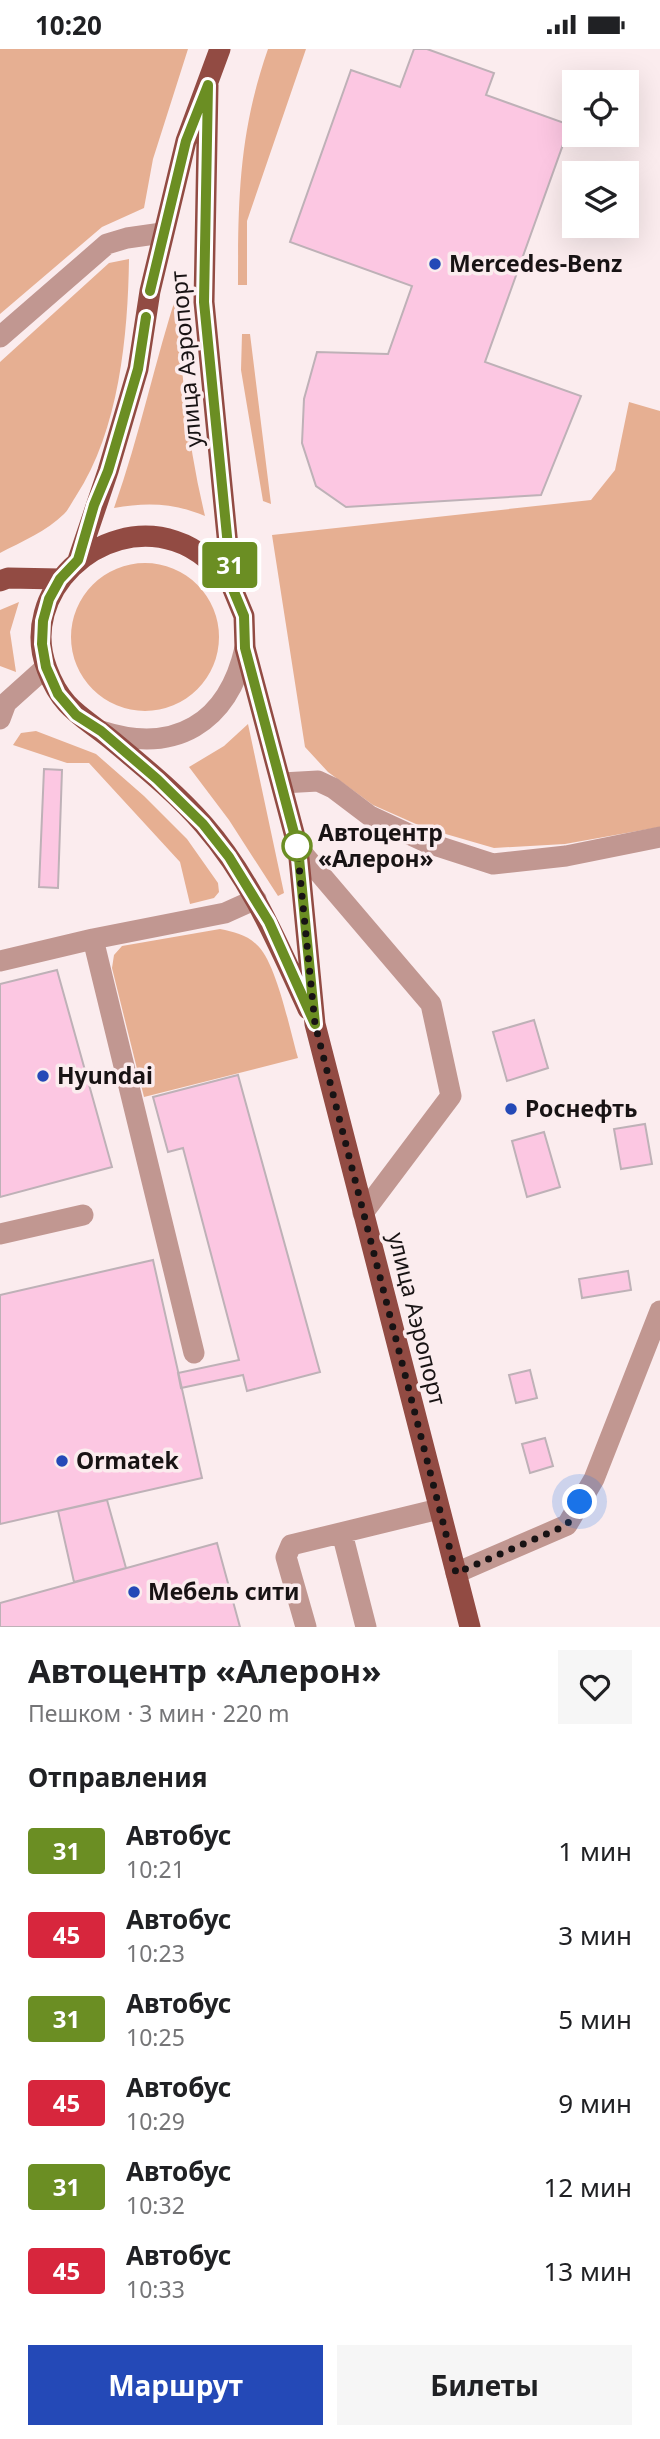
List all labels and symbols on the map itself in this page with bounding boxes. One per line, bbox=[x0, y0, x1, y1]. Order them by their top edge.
place label: Mercedes-Benz bbox=[449, 247, 622, 279]
marker: Mercedes-Benz bbox=[427, 256, 443, 272]
street label: улица Аэропорт bbox=[161, 269, 209, 449]
line badge: 31 bbox=[198, 542, 262, 588]
place label: Автоцентр «Алерон» bbox=[318, 816, 443, 874]
marker: Автоцентр «Алерон» bbox=[282, 831, 312, 861]
place label: Hyundai bbox=[57, 1059, 153, 1091]
marker: Hyundai bbox=[35, 1068, 51, 1084]
place label: Роснефть bbox=[525, 1092, 638, 1124]
marker: Роснефть bbox=[503, 1101, 519, 1117]
street label: улица Аэропорт bbox=[381, 1229, 455, 1409]
place label: Ormatek bbox=[76, 1444, 179, 1476]
marker: Ormatek bbox=[54, 1453, 70, 1469]
your location bbox=[562, 1484, 597, 1519]
place label: Мебель сити bbox=[148, 1575, 299, 1607]
marker: Мебель сити bbox=[126, 1584, 142, 1600]

